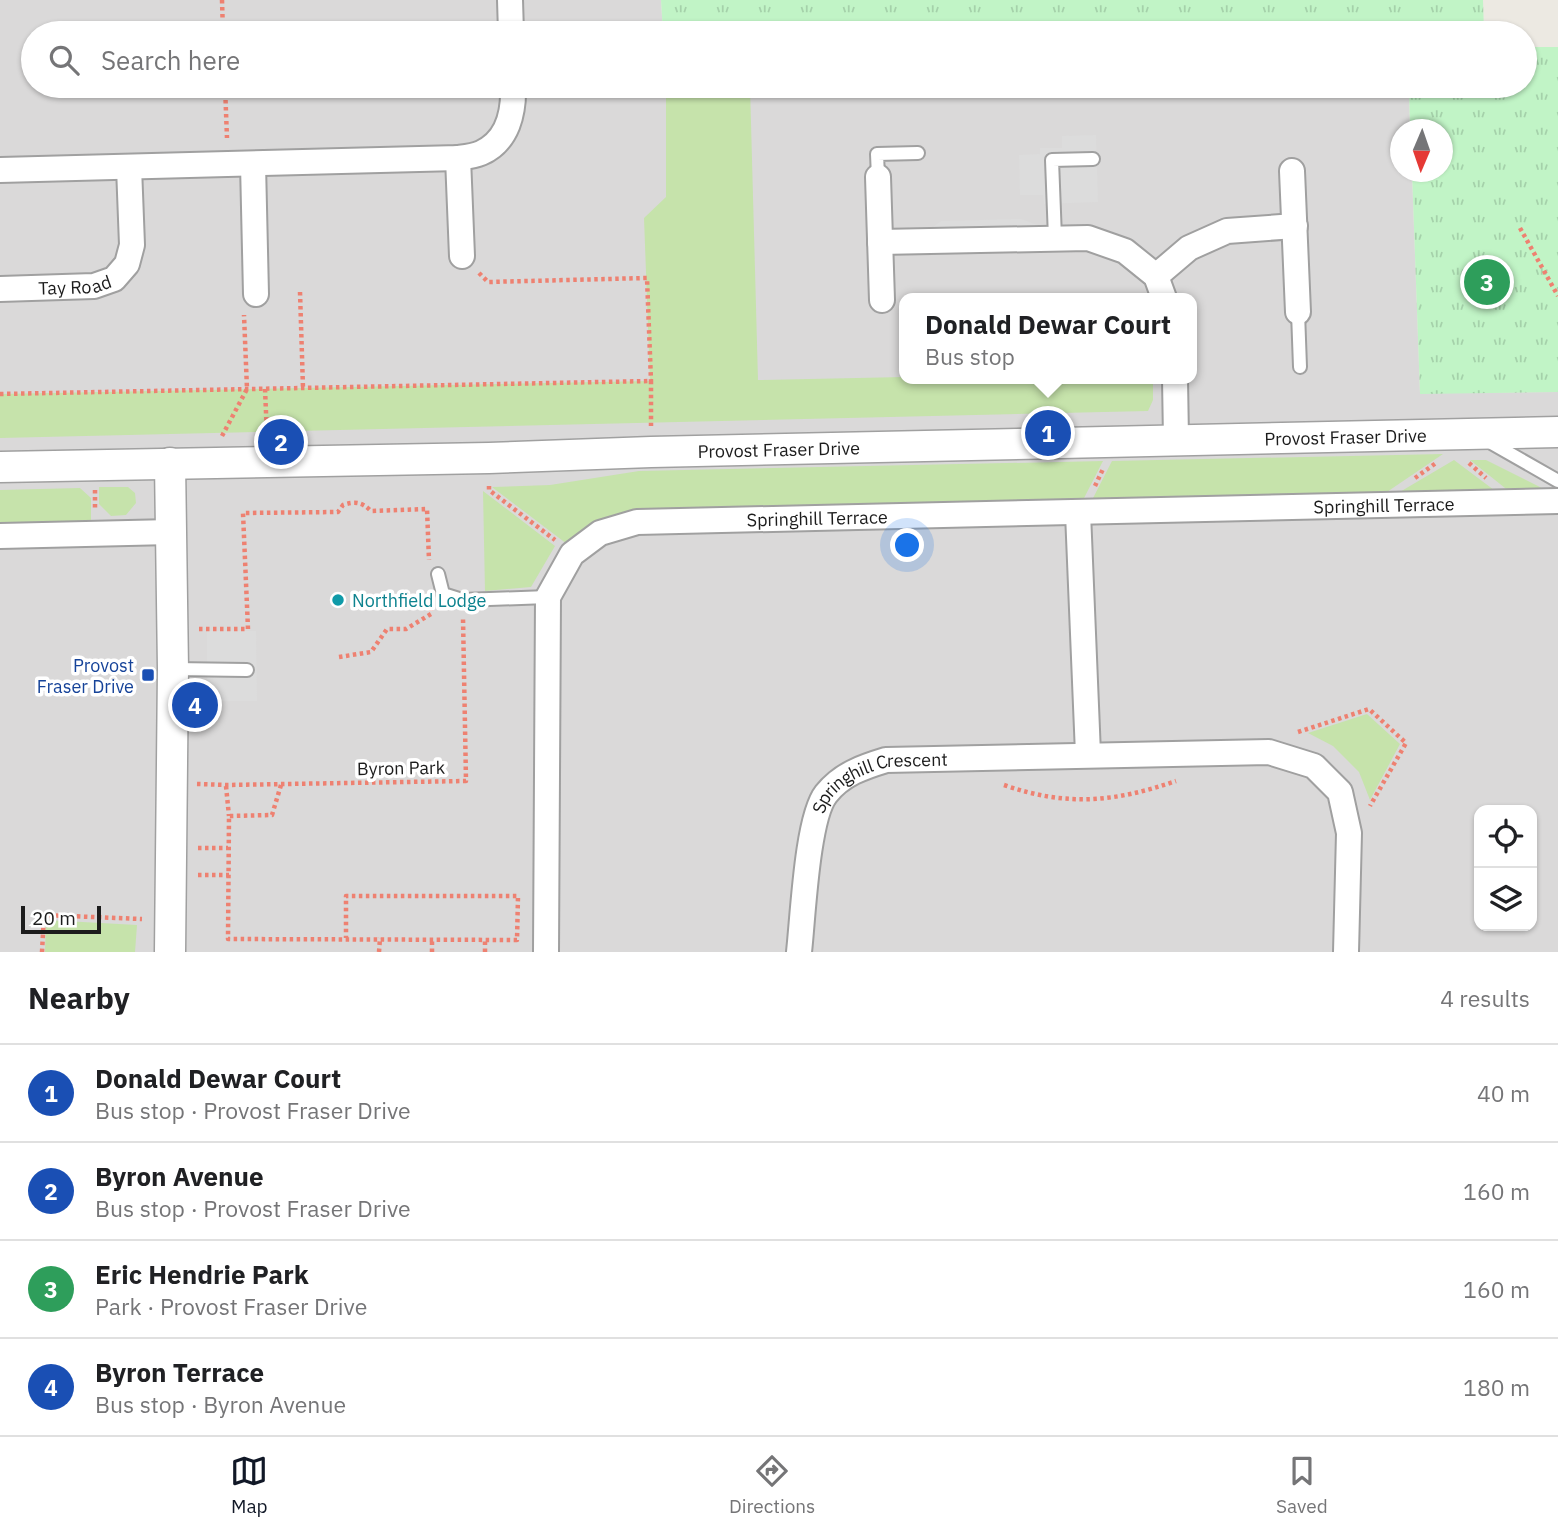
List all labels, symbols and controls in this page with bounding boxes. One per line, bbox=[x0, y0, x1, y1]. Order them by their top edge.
search box bbox=[21, 21, 1537, 98]
icon: search bbox=[45, 41, 83, 79]
text: Search here bbox=[101, 43, 240, 77]
north arrow bbox=[1390, 119, 1453, 182]
pin: 3 bbox=[1464, 256, 1510, 308]
street label: Tay Road bbox=[38, 269, 114, 299]
popup bbox=[899, 293, 1197, 384]
text: Donald Dewar Court bbox=[925, 307, 1171, 341]
text: Bus stop bbox=[925, 341, 1015, 371]
pin: 1 bbox=[1025, 407, 1071, 459]
pin: 2 bbox=[258, 416, 304, 468]
street label: Provost Fraser Drive bbox=[1264, 423, 1427, 450]
street label: Provost Fraser Drive bbox=[697, 436, 860, 462]
street label: Springhill Terrace bbox=[1313, 492, 1455, 518]
street label: Springhill Terrace bbox=[746, 505, 888, 531]
your location bbox=[890, 528, 924, 562]
place label: Northfield Lodge bbox=[352, 589, 486, 612]
marker: Northfield Lodge bbox=[330, 592, 346, 608]
place label: Provost Fraser Drive bbox=[37, 654, 134, 698]
marker: Provost Fraser Drive bbox=[140, 667, 156, 683]
pin: 4 bbox=[172, 679, 218, 731]
street label: Springhill Crescent bbox=[806, 747, 948, 816]
street label: Byron Park bbox=[357, 756, 446, 780]
map controls bbox=[1474, 805, 1537, 931]
button: locate bbox=[1474, 805, 1537, 868]
button: layers bbox=[1474, 868, 1537, 931]
scale bar bbox=[21, 903, 102, 935]
text: 20 m bbox=[32, 906, 76, 930]
text: Nearby bbox=[28, 978, 130, 1017]
text: 4 results bbox=[1440, 983, 1530, 1013]
text: Donald Dewar Court bbox=[95, 1061, 341, 1095]
text: 1 bbox=[44, 1078, 58, 1108]
text: 40 m bbox=[1477, 1078, 1530, 1108]
text: Bus stop · Provost Fraser Drive bbox=[95, 1095, 411, 1125]
text: Byron Avenue bbox=[95, 1159, 264, 1193]
text: 2 bbox=[44, 1176, 58, 1206]
text: 160 m bbox=[1463, 1176, 1530, 1206]
text: Bus stop · Provost Fraser Drive bbox=[95, 1193, 411, 1223]
text: Eric Hendrie Park bbox=[95, 1257, 309, 1291]
text: 3 bbox=[44, 1274, 58, 1304]
text: 160 m bbox=[1463, 1274, 1530, 1304]
text: Park · Provost Fraser Drive bbox=[95, 1291, 367, 1321]
text: Byron Terrace bbox=[95, 1355, 264, 1389]
text: 4 bbox=[44, 1372, 58, 1402]
text: 180 m bbox=[1463, 1372, 1530, 1402]
text: Bus stop · Byron Avenue bbox=[95, 1389, 346, 1419]
tab: Map bbox=[230, 1452, 268, 1518]
tab: Directions bbox=[729, 1452, 815, 1518]
tab: Saved bbox=[1276, 1452, 1328, 1518]

